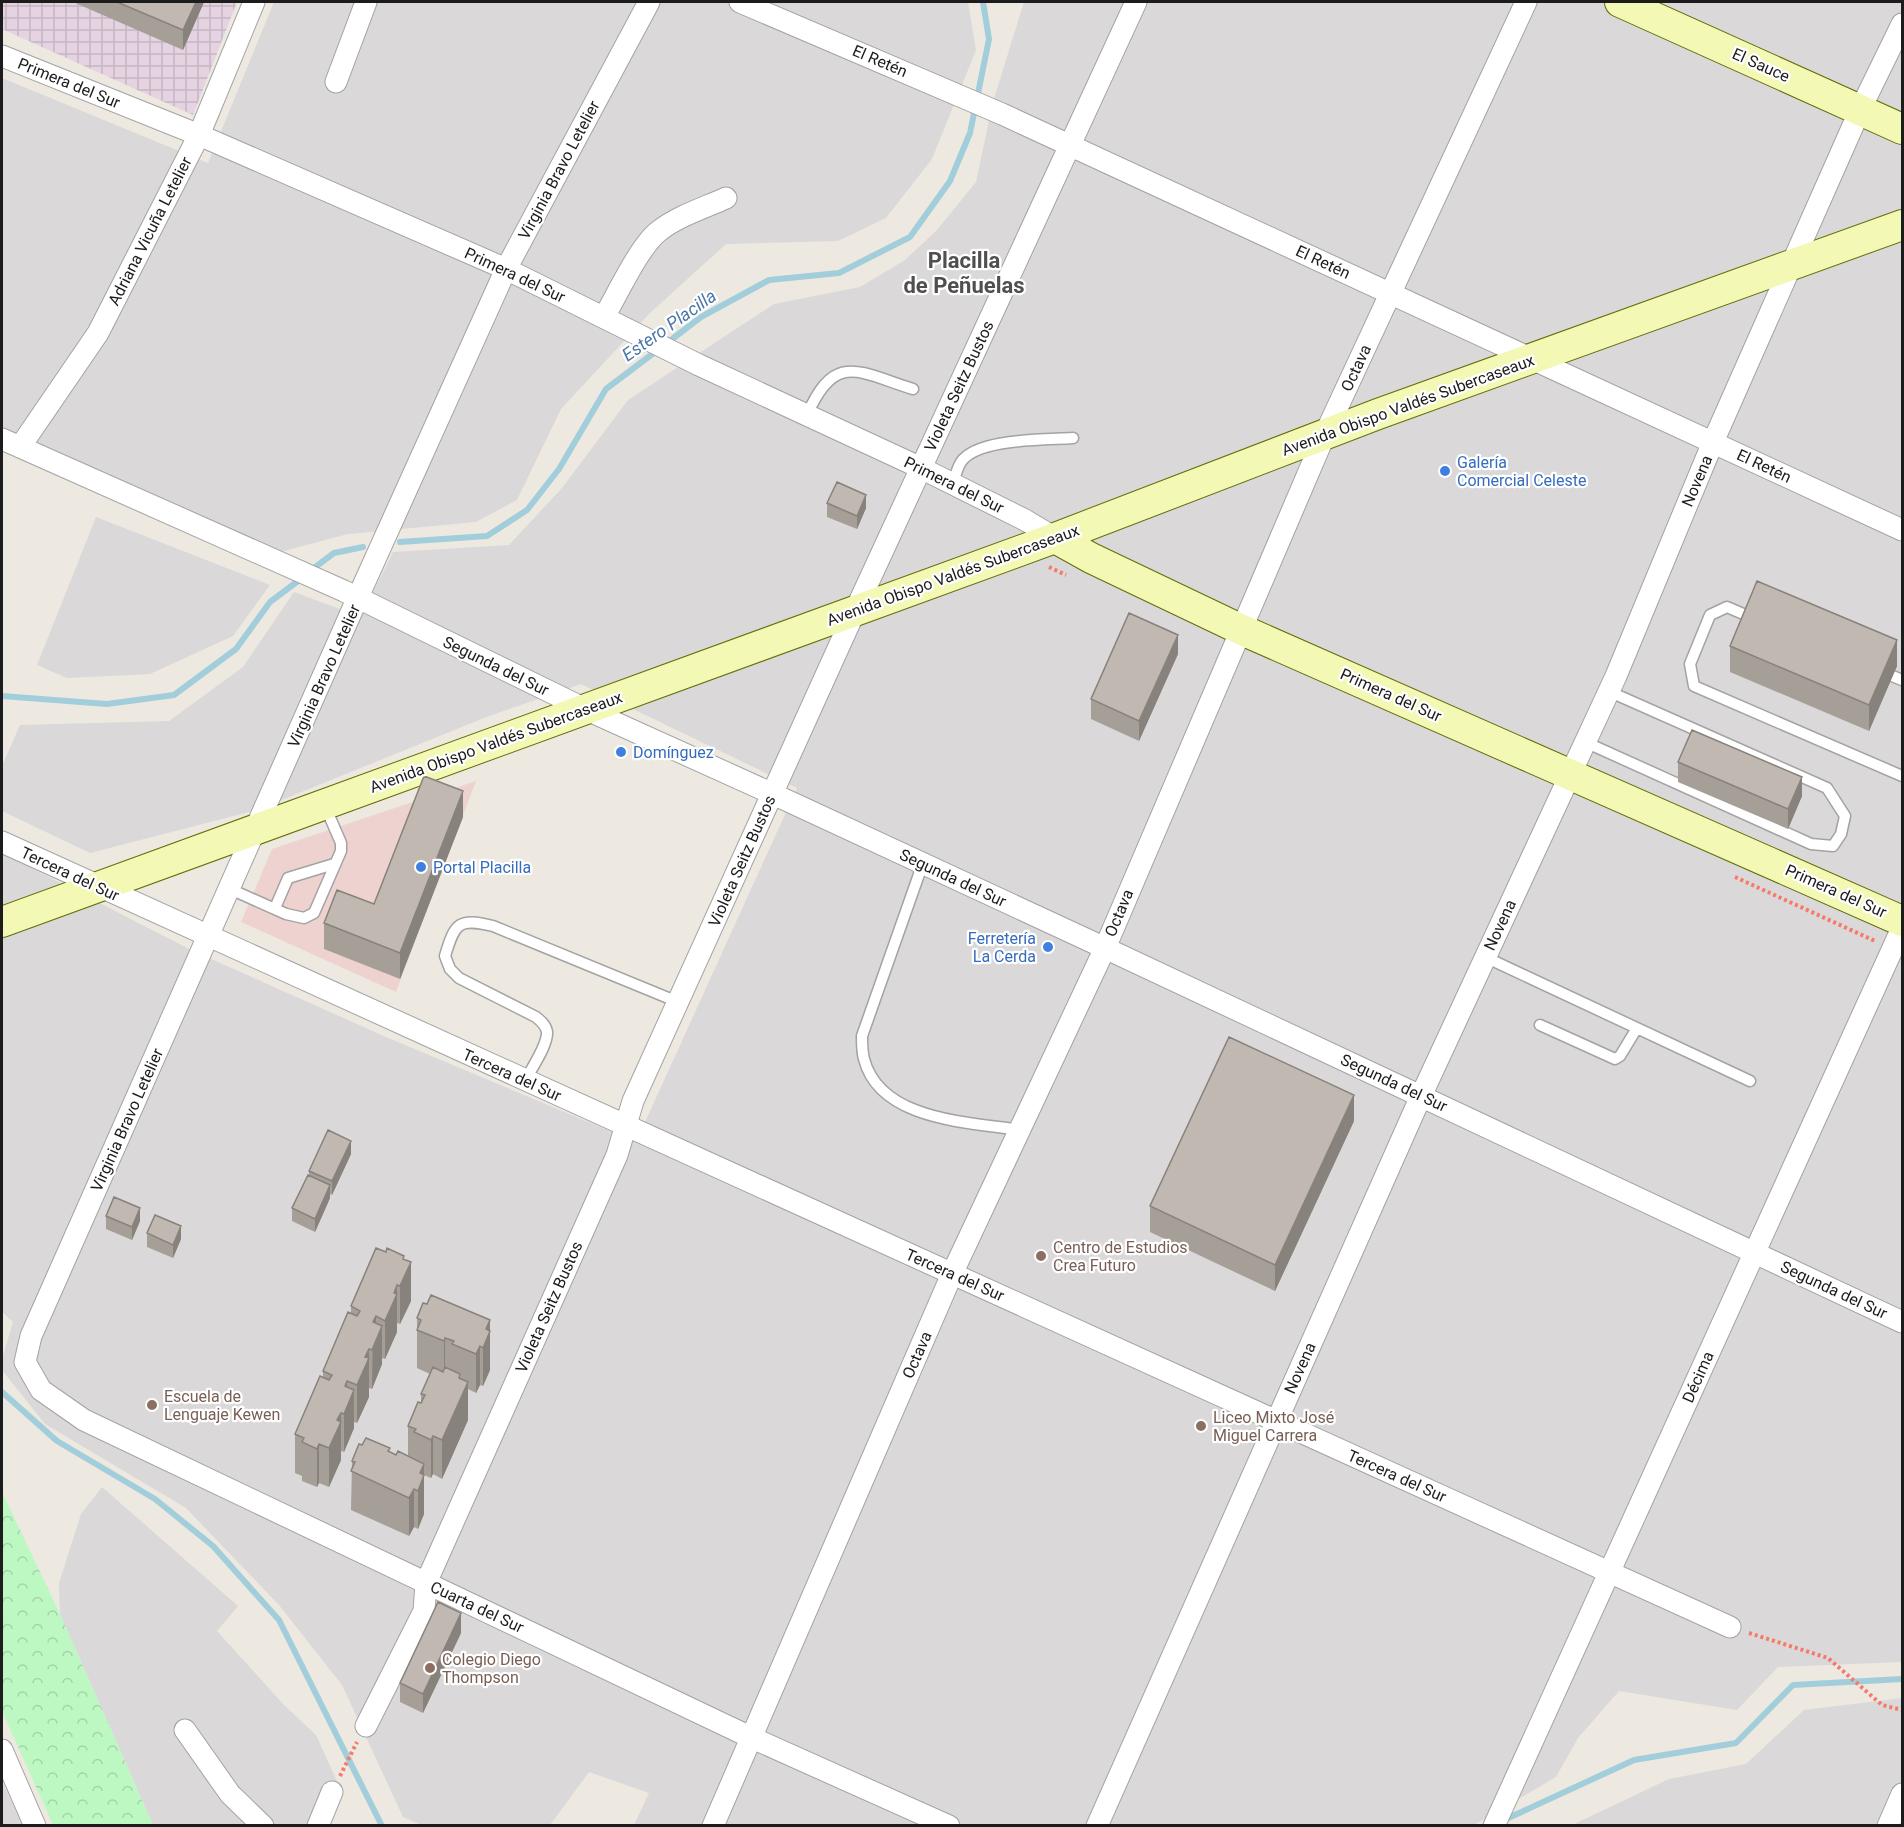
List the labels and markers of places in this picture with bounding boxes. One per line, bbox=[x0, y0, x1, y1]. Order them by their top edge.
place label: Galería Comercial Celeste bbox=[1457, 453, 1586, 490]
marker: Galería Comercial Celeste bbox=[1438, 464, 1452, 478]
place label: Domínguez bbox=[633, 743, 714, 762]
marker: Domínguez bbox=[614, 745, 628, 759]
place label: Portal Placilla bbox=[433, 858, 531, 877]
marker: Portal Placilla bbox=[414, 860, 428, 874]
place label: Ferretería La Cerda bbox=[968, 929, 1036, 966]
marker: Ferretería La Cerda bbox=[1041, 940, 1055, 954]
place label: Centro de Estudios Crea Futuro bbox=[1053, 1238, 1188, 1275]
marker: Centro de Estudios Crea Futuro bbox=[1034, 1249, 1048, 1263]
place label: Escuela de Lenguaje Kewen bbox=[164, 1387, 280, 1424]
marker: Escuela de Lenguaje Kewen bbox=[145, 1398, 159, 1412]
place label: Liceo Mixto José Miguel Carrera bbox=[1213, 1408, 1334, 1445]
marker: Liceo Mixto José Miguel Carrera bbox=[1194, 1419, 1208, 1433]
place label: Colegio Diego Thompson bbox=[442, 1650, 541, 1687]
marker: Colegio Diego Thompson bbox=[423, 1661, 437, 1675]

